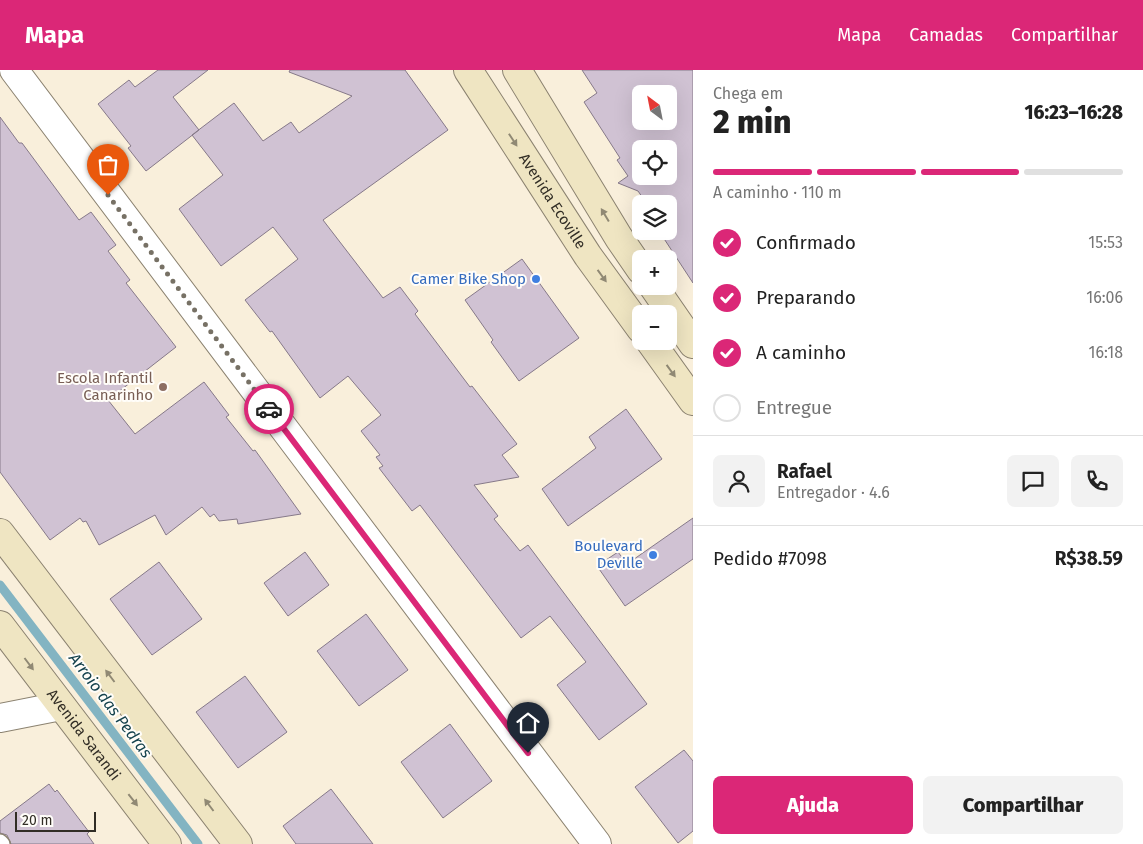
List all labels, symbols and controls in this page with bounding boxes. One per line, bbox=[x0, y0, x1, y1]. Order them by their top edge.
text: Mapa bbox=[25, 21, 84, 49]
text: Mapa bbox=[837, 24, 881, 46]
text: Camadas bbox=[909, 24, 983, 46]
text: Compartilhar bbox=[1011, 24, 1118, 46]
text: Chega em bbox=[713, 84, 783, 103]
north arrow bbox=[632, 85, 678, 130]
map controls bbox=[632, 85, 677, 350]
text: 16:23–16:28 bbox=[1025, 101, 1123, 124]
text: 2 min bbox=[713, 103, 791, 141]
one-way arrow bbox=[508, 134, 518, 147]
button: locate bbox=[632, 140, 677, 185]
pin bbox=[87, 144, 129, 195]
street label: Avenida Ecoville bbox=[515, 150, 590, 252]
icon: bag bbox=[94, 151, 122, 179]
text: A caminho · 110 m bbox=[713, 183, 842, 202]
button: layers bbox=[632, 195, 677, 240]
one-way arrow bbox=[600, 208, 609, 221]
icon: check bbox=[713, 229, 741, 257]
text: Confirmado bbox=[756, 231, 856, 254]
text: 15:53 bbox=[1088, 233, 1123, 252]
button: + bbox=[632, 250, 677, 295]
one-way arrow bbox=[597, 269, 608, 282]
place label: Camer Bike Shop bbox=[411, 270, 526, 288]
marker: Camer Bike Shop bbox=[530, 273, 542, 285]
icon: check bbox=[713, 284, 741, 312]
text: Preparando bbox=[756, 286, 856, 309]
text: 16:06 bbox=[1086, 288, 1123, 307]
button: − bbox=[632, 305, 677, 350]
icon: check bbox=[713, 339, 741, 367]
text: A caminho bbox=[756, 341, 846, 364]
text: 16:18 bbox=[1089, 343, 1123, 362]
one-way arrow bbox=[666, 364, 677, 377]
place label: Escola Infantil Canarinho bbox=[57, 369, 154, 404]
marker: Escola Infantil Canarinho bbox=[157, 381, 169, 393]
courier bbox=[244, 384, 294, 434]
icon: car bbox=[255, 395, 283, 423]
text: Entregue bbox=[756, 396, 832, 419]
button: person bbox=[713, 455, 765, 507]
button: chat bbox=[1007, 455, 1059, 507]
button: phone bbox=[1071, 455, 1123, 507]
text: Rafael bbox=[777, 460, 832, 483]
text: Entregador · 4.6 bbox=[777, 483, 890, 502]
place label: Boulevard Deville bbox=[574, 537, 643, 572]
text: Pedido #7098 bbox=[713, 547, 827, 570]
text: R$38.59 bbox=[1055, 547, 1123, 570]
marker: Boulevard Deville bbox=[647, 549, 659, 561]
water label: Arroio das Pedras bbox=[64, 648, 156, 761]
one-way arrow bbox=[24, 657, 34, 671]
one-way arrow bbox=[105, 669, 115, 683]
street label: Avenida Sarandi bbox=[43, 685, 124, 784]
pin bbox=[507, 702, 549, 753]
icon: home bbox=[514, 709, 542, 737]
button: Ajuda bbox=[713, 776, 913, 834]
button: Compartilhar bbox=[923, 776, 1123, 834]
one-way arrow bbox=[128, 793, 138, 807]
one-way arrow bbox=[203, 799, 214, 812]
scale bar bbox=[15, 809, 96, 832]
text: 20 m bbox=[22, 812, 52, 829]

